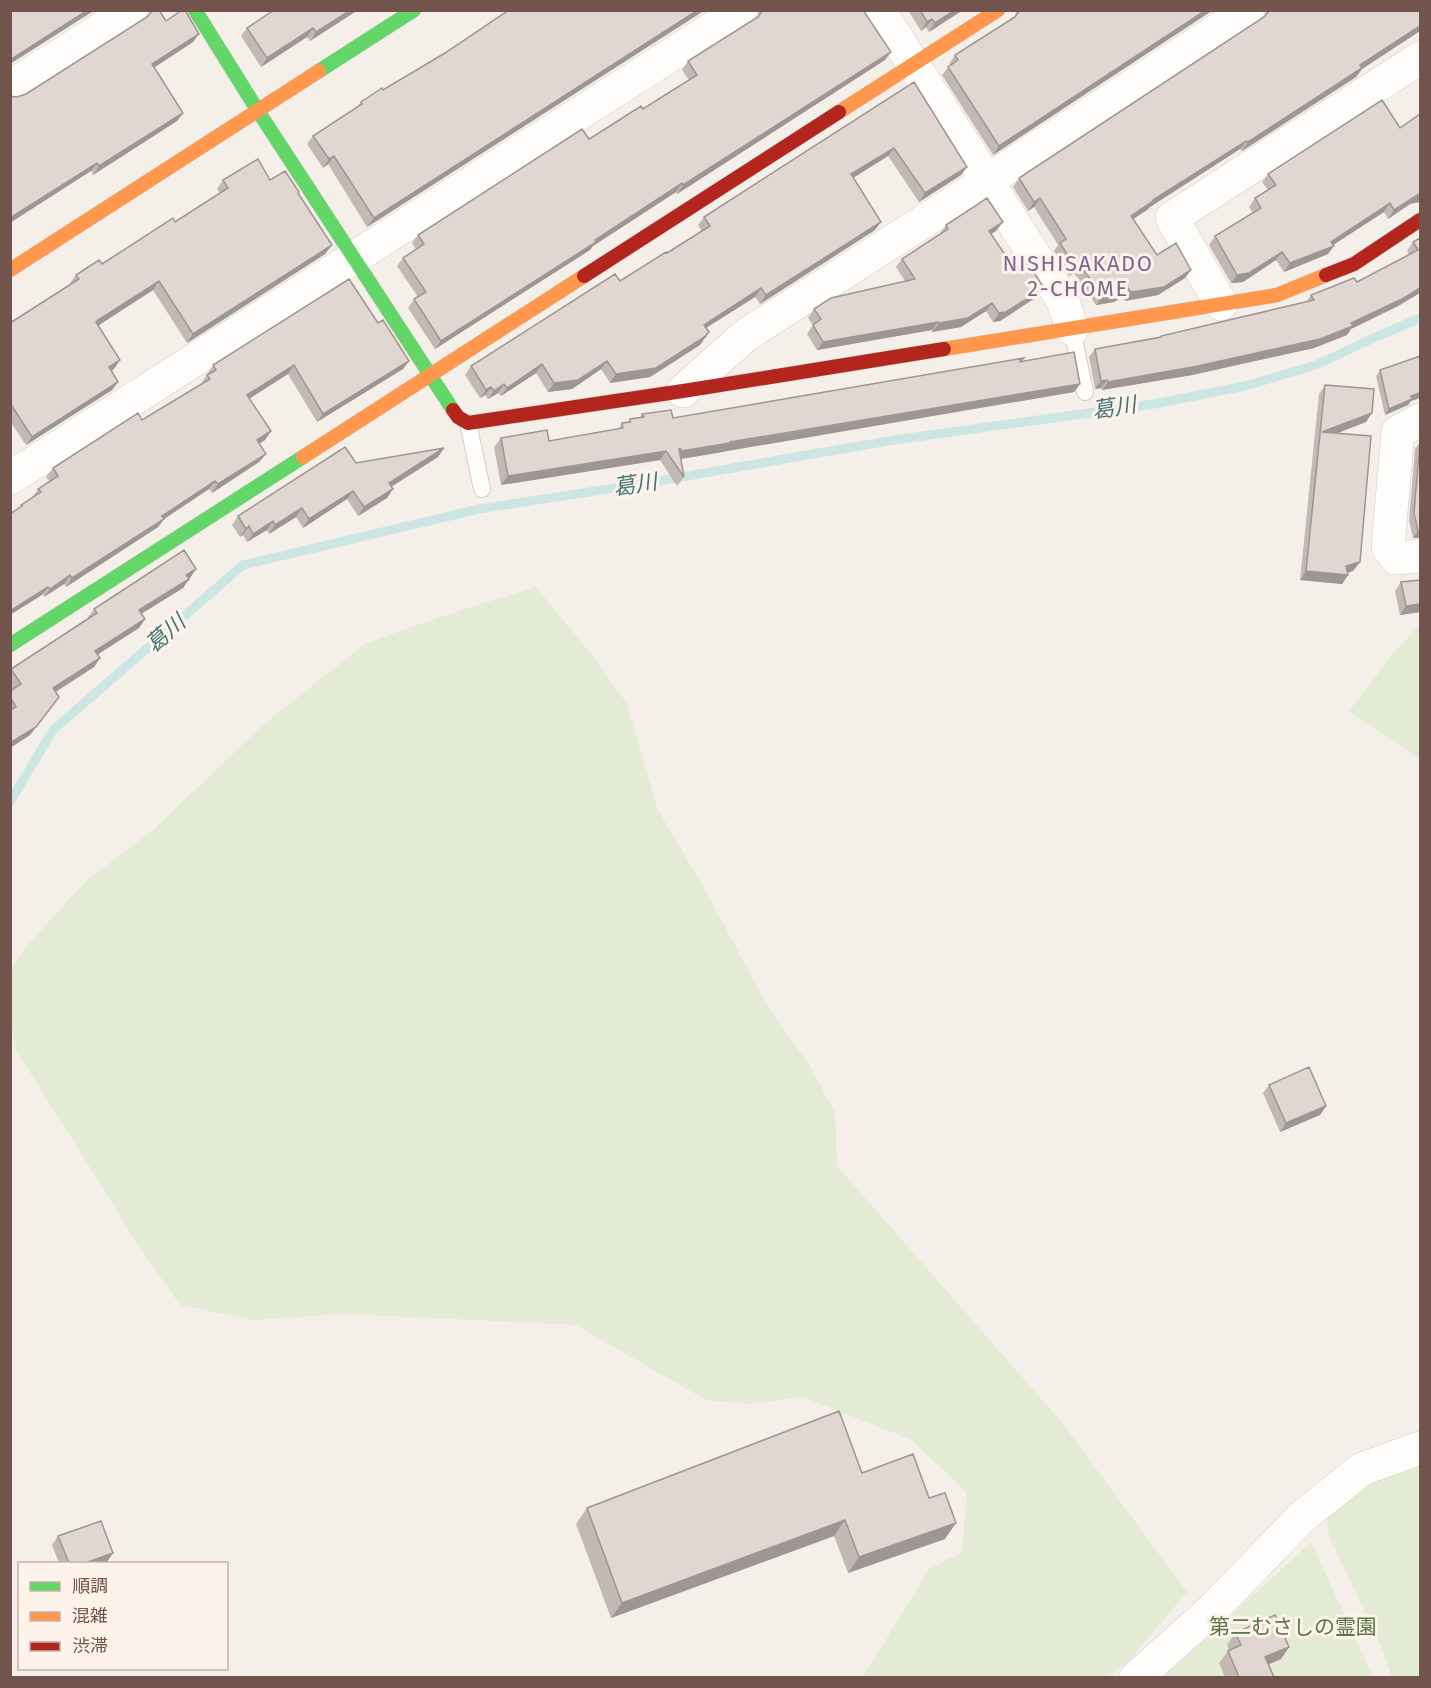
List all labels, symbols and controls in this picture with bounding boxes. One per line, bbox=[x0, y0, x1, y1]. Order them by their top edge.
district label: NISHISAKADO 2-CHOME bbox=[1003, 250, 1153, 302]
water label: 葛川 bbox=[1090, 390, 1140, 424]
water label: 葛川 bbox=[611, 467, 661, 501]
water label: 葛川 bbox=[140, 607, 192, 658]
legend bbox=[18, 1562, 228, 1670]
text: 順調 bbox=[72, 1575, 108, 1597]
text: 混雑 bbox=[72, 1605, 108, 1627]
park label: 第二むさしの霊園 bbox=[1209, 1614, 1377, 1640]
text: 渋滞 bbox=[72, 1635, 108, 1657]

